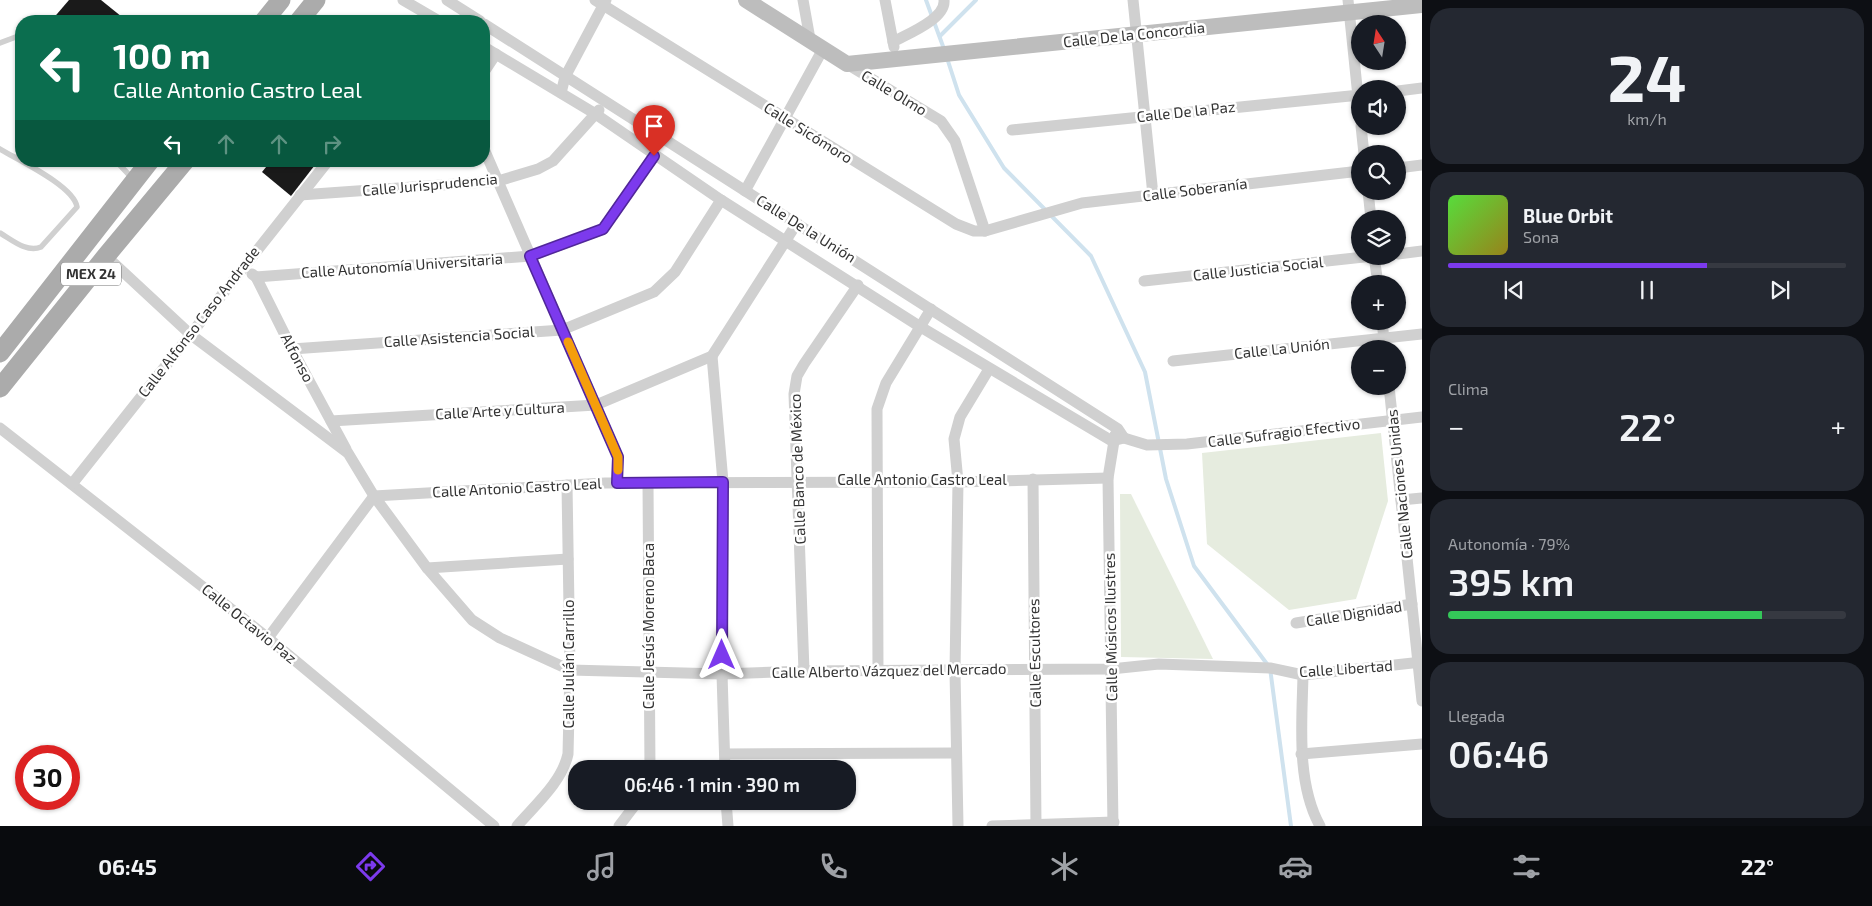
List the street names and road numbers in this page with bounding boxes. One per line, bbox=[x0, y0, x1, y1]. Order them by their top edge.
street label: Calle De la Concordia bbox=[1062, 18, 1206, 50]
street label: Calle Olmo bbox=[858, 66, 931, 119]
street label: Calle De la Paz bbox=[1136, 97, 1236, 125]
street label: Calle Sicómoro bbox=[761, 98, 856, 167]
street label: Calle Jurisprudencia bbox=[362, 169, 498, 199]
street label: Calle Soberanía bbox=[1141, 174, 1248, 204]
street label: Calle De la Unión bbox=[753, 190, 860, 266]
street label: Calle Alfonso Caso Andrade bbox=[134, 242, 263, 400]
street label: Calle Autonomía Universitaria bbox=[300, 249, 503, 281]
street label: Calle Justicia Social bbox=[1192, 252, 1324, 284]
road number: MEX 24 bbox=[61, 262, 121, 286]
street label: Calle Asistencia Social bbox=[383, 322, 535, 350]
street label: Alfonso bbox=[278, 330, 318, 385]
street label: Calle La Unión bbox=[1233, 334, 1331, 362]
street label: Calle Banco de México bbox=[785, 393, 809, 545]
street label: Calle Arte y Cultura bbox=[435, 398, 565, 422]
street label: Calle Naciones Unidas bbox=[1382, 409, 1416, 560]
street label: Calle Sufragio Efectivo bbox=[1207, 414, 1361, 450]
street label: Calle Antonio Castro Leal bbox=[837, 470, 1007, 488]
street label: Calle Antonio Castro Leal bbox=[432, 474, 603, 500]
street label: Calle Jesús Moreno Baca bbox=[639, 543, 657, 709]
street label: Calle Músicos Ilustres bbox=[1100, 553, 1120, 701]
street label: Calle Octavio Paz bbox=[199, 580, 301, 667]
street label: Calle Dignidad bbox=[1305, 597, 1403, 629]
street label: Calle Escultores bbox=[1024, 598, 1044, 708]
street label: Calle Julián Carrillo bbox=[559, 600, 577, 728]
street label: Calle Libertad bbox=[1299, 656, 1393, 680]
street label: Calle Alberto Vázquez del Mercado bbox=[771, 659, 1007, 681]

